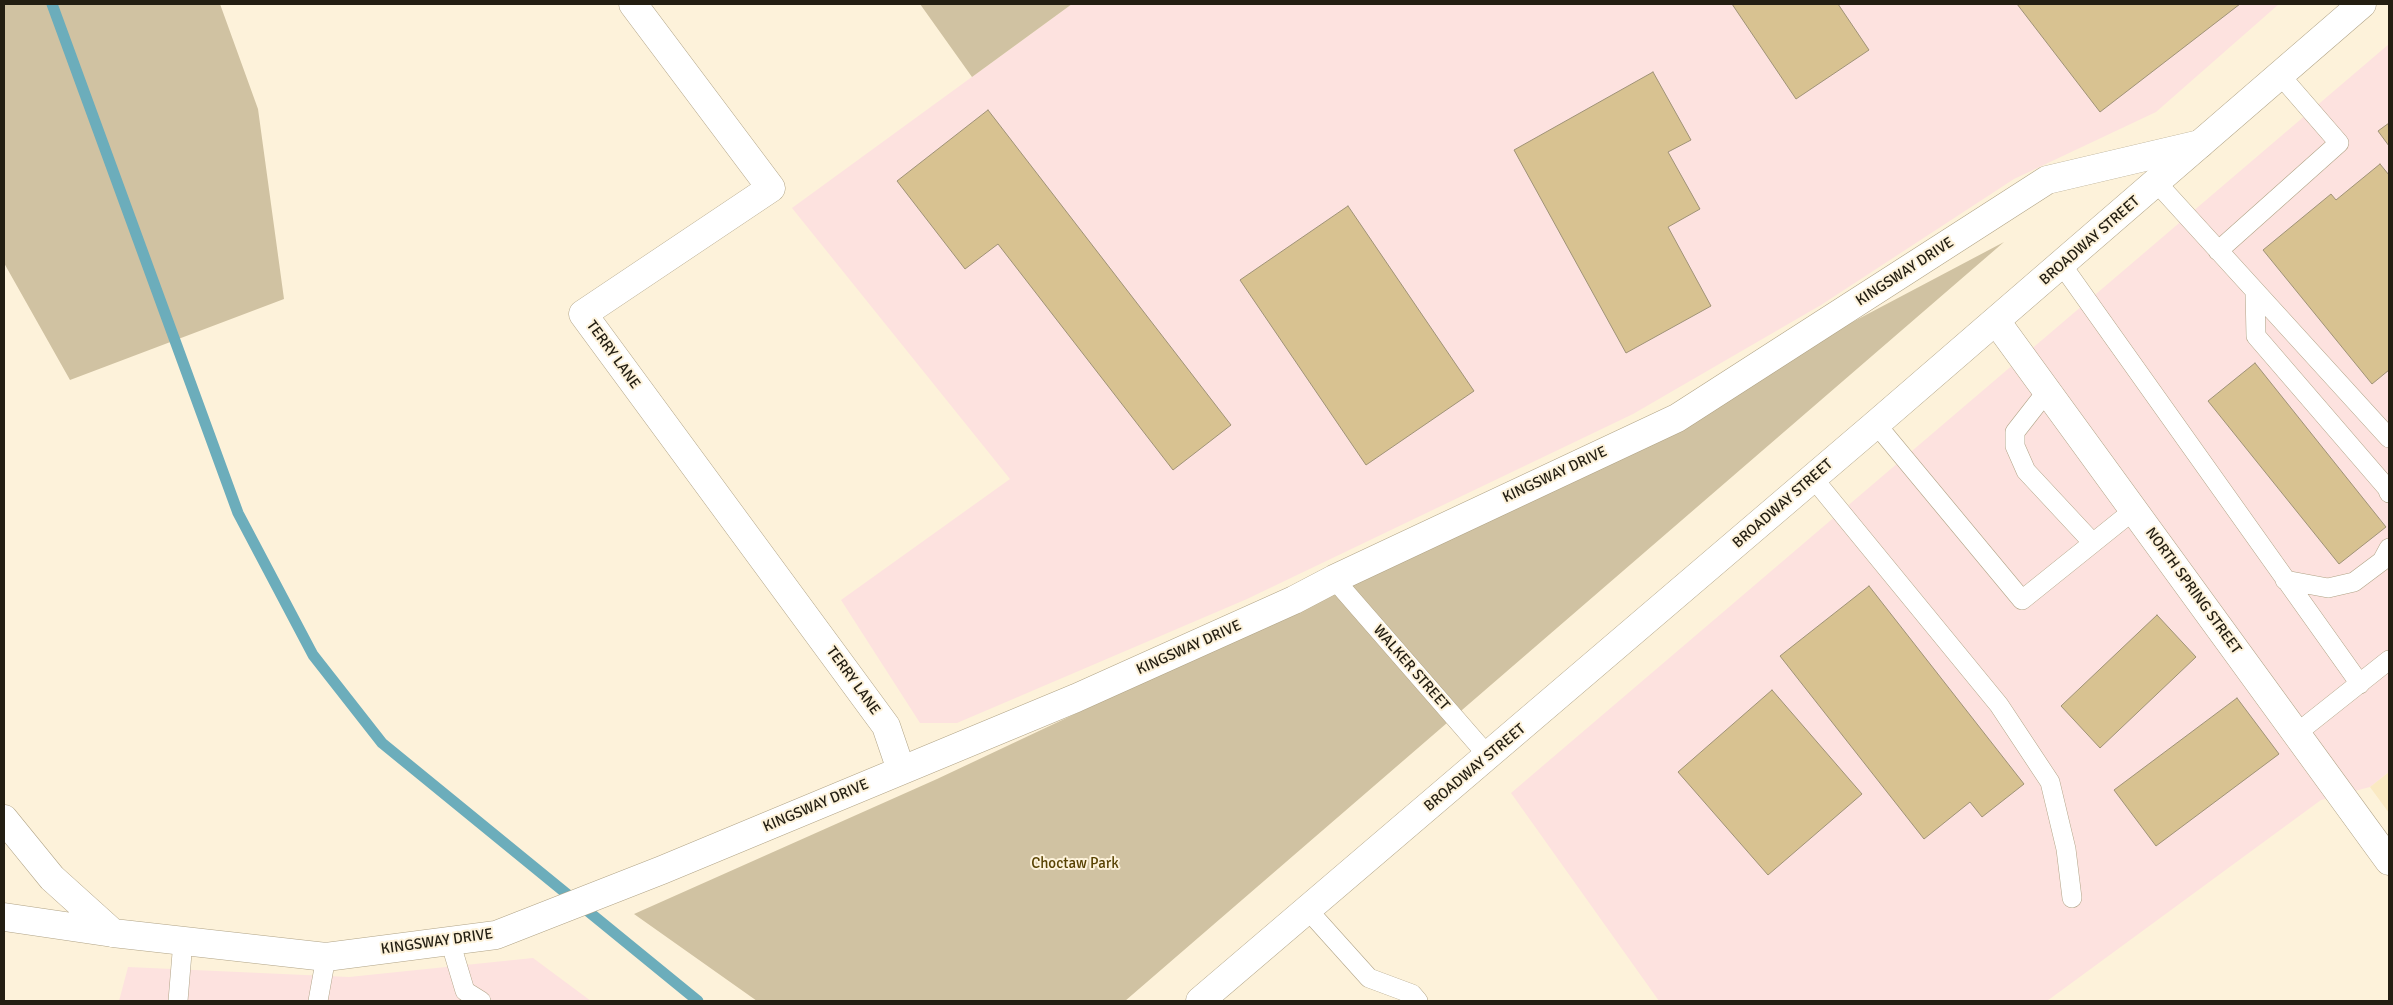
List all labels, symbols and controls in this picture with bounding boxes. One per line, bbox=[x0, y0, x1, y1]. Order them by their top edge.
street label: BROADWAY STREET bbox=[2036, 193, 2144, 289]
street label: KINGSWAY DRIVE bbox=[1853, 234, 1957, 310]
street label: TERRY LANE bbox=[582, 317, 644, 393]
street label: KINGSWAY DRIVE bbox=[1500, 443, 1610, 507]
street label: BROADWAY STREET bbox=[1729, 456, 1837, 552]
street label: NORTH SPRING STREET bbox=[2141, 524, 2245, 658]
street label: KINGSWAY DRIVE bbox=[1134, 617, 1244, 679]
street label: WALKER STREET bbox=[1369, 621, 1453, 715]
street label: TERRY LANE bbox=[822, 643, 884, 719]
street label: BROADWAY STREET bbox=[1421, 720, 1529, 816]
street label: KINGSWAY DRIVE bbox=[760, 776, 872, 836]
park label: Choctaw Park bbox=[1031, 855, 1119, 873]
street label: KINGSWAY DRIVE bbox=[380, 925, 494, 959]

